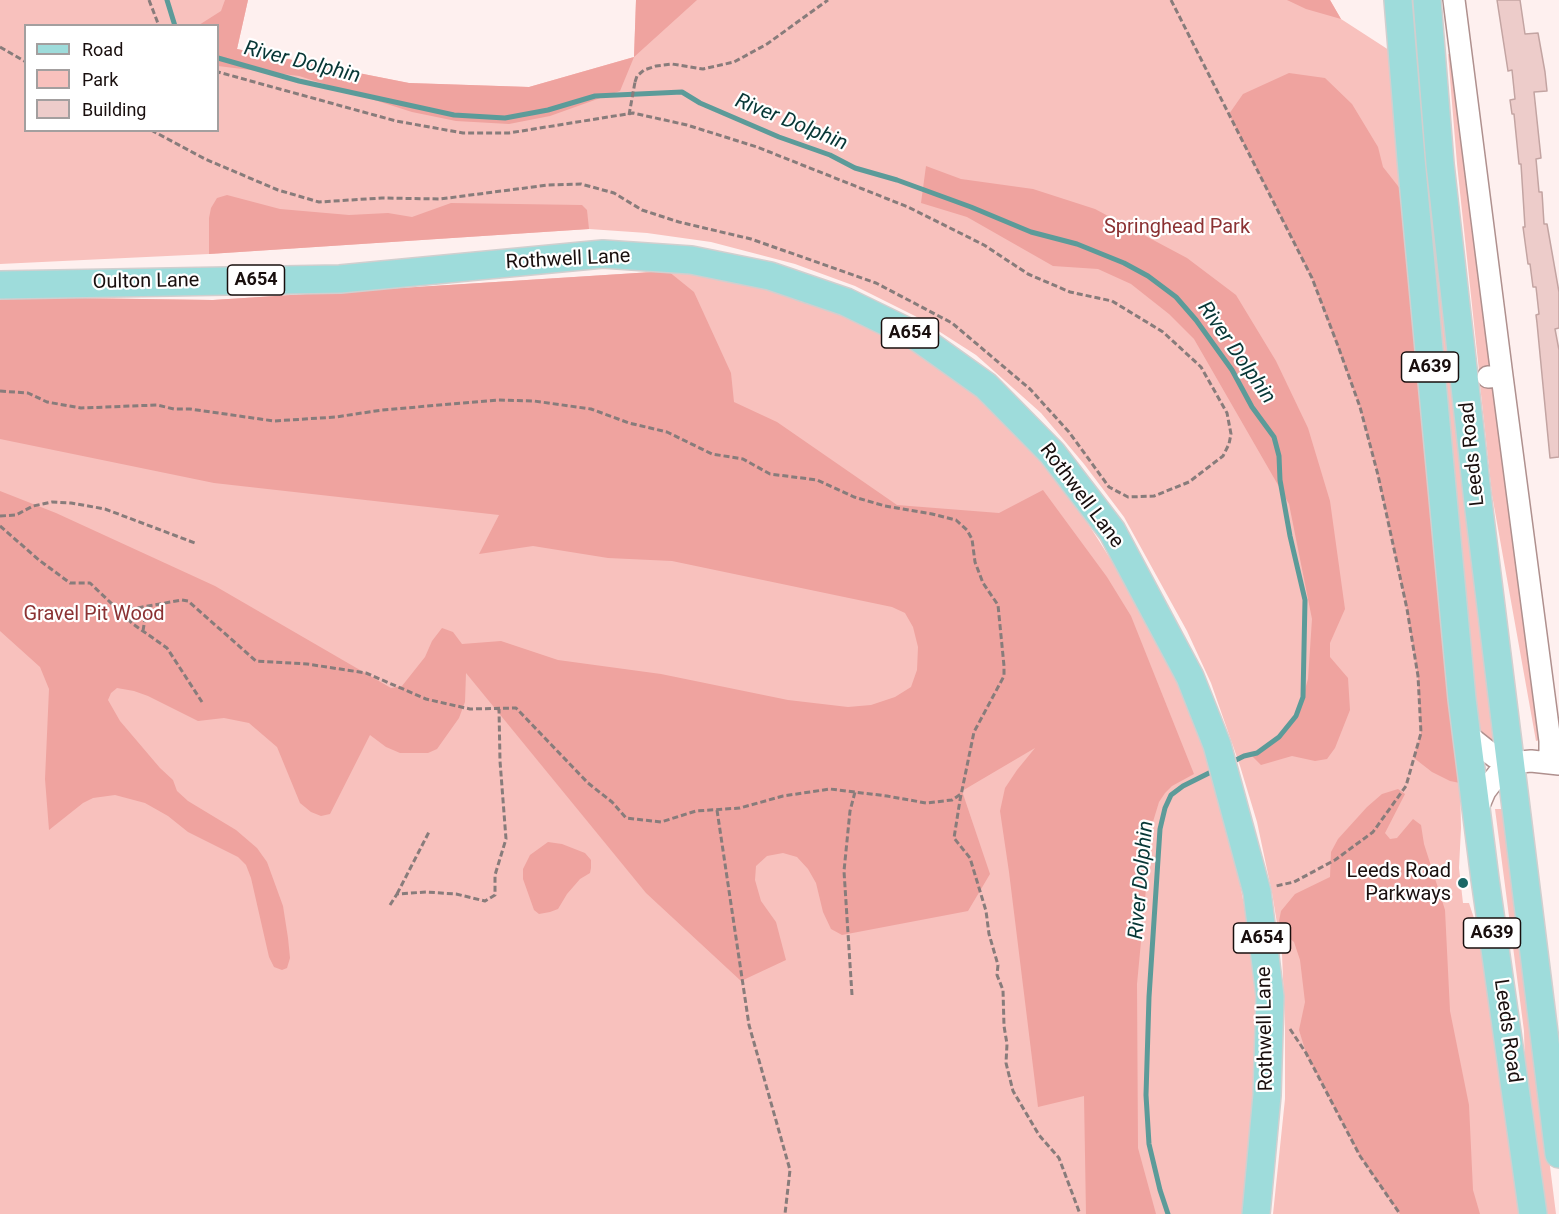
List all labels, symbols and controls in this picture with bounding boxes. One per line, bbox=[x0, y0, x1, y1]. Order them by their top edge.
legend bbox=[24, 24, 219, 132]
water label: River Dolphin bbox=[241, 36, 363, 90]
text: Road bbox=[82, 39, 123, 60]
text: Park bbox=[82, 69, 118, 90]
water label: River Dolphin bbox=[731, 89, 851, 157]
text: Building bbox=[82, 99, 146, 120]
park label: Springhead Park bbox=[1104, 216, 1250, 240]
street label: Rothwell Lane bbox=[505, 245, 631, 275]
road number: A654 bbox=[228, 265, 284, 295]
street label: Oulton Lane bbox=[92, 269, 200, 295]
water label: River Dolphin bbox=[1192, 297, 1280, 409]
road number: A654 bbox=[882, 318, 938, 348]
road number: A639 bbox=[1402, 352, 1458, 382]
street label: Leeds Road bbox=[1456, 401, 1490, 507]
street label: Rothwell Lane bbox=[1034, 439, 1128, 553]
park label: Gravel Pit Wood bbox=[23, 603, 165, 627]
water label: River Dolphin bbox=[1124, 820, 1160, 940]
place label: Leeds Road Parkways bbox=[1347, 860, 1451, 907]
marker: Leeds Road Parkways bbox=[1456, 876, 1470, 890]
road number: A639 bbox=[1464, 918, 1520, 948]
road number: A654 bbox=[1234, 923, 1290, 953]
street label: Rothwell Lane bbox=[1253, 966, 1279, 1092]
street label: Leeds Road bbox=[1488, 978, 1526, 1084]

